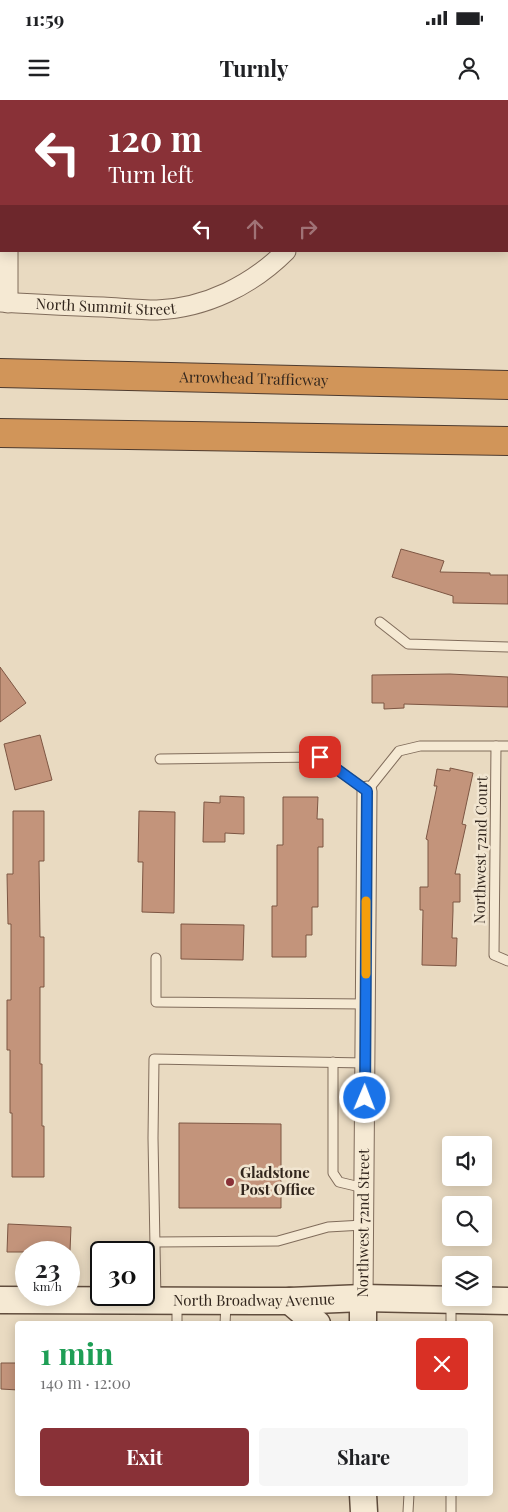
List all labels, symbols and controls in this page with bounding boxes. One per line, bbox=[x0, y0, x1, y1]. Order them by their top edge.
text: 11:59 bbox=[25, 5, 64, 31]
text: Turnly bbox=[219, 53, 289, 83]
icon: menu bbox=[25, 54, 53, 82]
icon: person bbox=[455, 54, 483, 82]
text: 120 m bbox=[108, 114, 202, 161]
icon: left bbox=[25, 120, 90, 185]
text: Turn left bbox=[108, 159, 193, 189]
icon: left bbox=[188, 215, 216, 243]
icon: ahead bbox=[241, 215, 269, 243]
icon: right bbox=[294, 215, 322, 243]
street label: North Summit Street bbox=[35, 293, 178, 319]
street label: Arrowhead Trafficway bbox=[178, 366, 329, 390]
pin bbox=[299, 736, 341, 778]
icon: arrive bbox=[306, 743, 334, 771]
street label: Northwest 72nd Court bbox=[469, 775, 491, 924]
position arrow bbox=[338, 1071, 390, 1123]
map controls bbox=[442, 1136, 492, 1306]
button: sound bbox=[442, 1136, 492, 1186]
street label: Northwest 72nd Street bbox=[352, 1148, 373, 1297]
place label: Gladstone Post Office bbox=[240, 1162, 316, 1199]
marker: Gladstone Post Office bbox=[224, 1176, 236, 1188]
button: search bbox=[442, 1196, 492, 1246]
speed limit sign: 30 bbox=[90, 1241, 155, 1306]
text: 23 bbox=[35, 1251, 60, 1284]
button: layers bbox=[442, 1256, 492, 1306]
text: km/h bbox=[33, 1278, 62, 1294]
street label: North Broadway Avenue bbox=[173, 1288, 335, 1310]
text: 1 min bbox=[40, 1333, 114, 1373]
button: close bbox=[416, 1338, 468, 1390]
text: 140 m · 12:00 bbox=[40, 1372, 131, 1393]
button: Exit bbox=[40, 1428, 249, 1486]
button: Share bbox=[259, 1428, 468, 1486]

